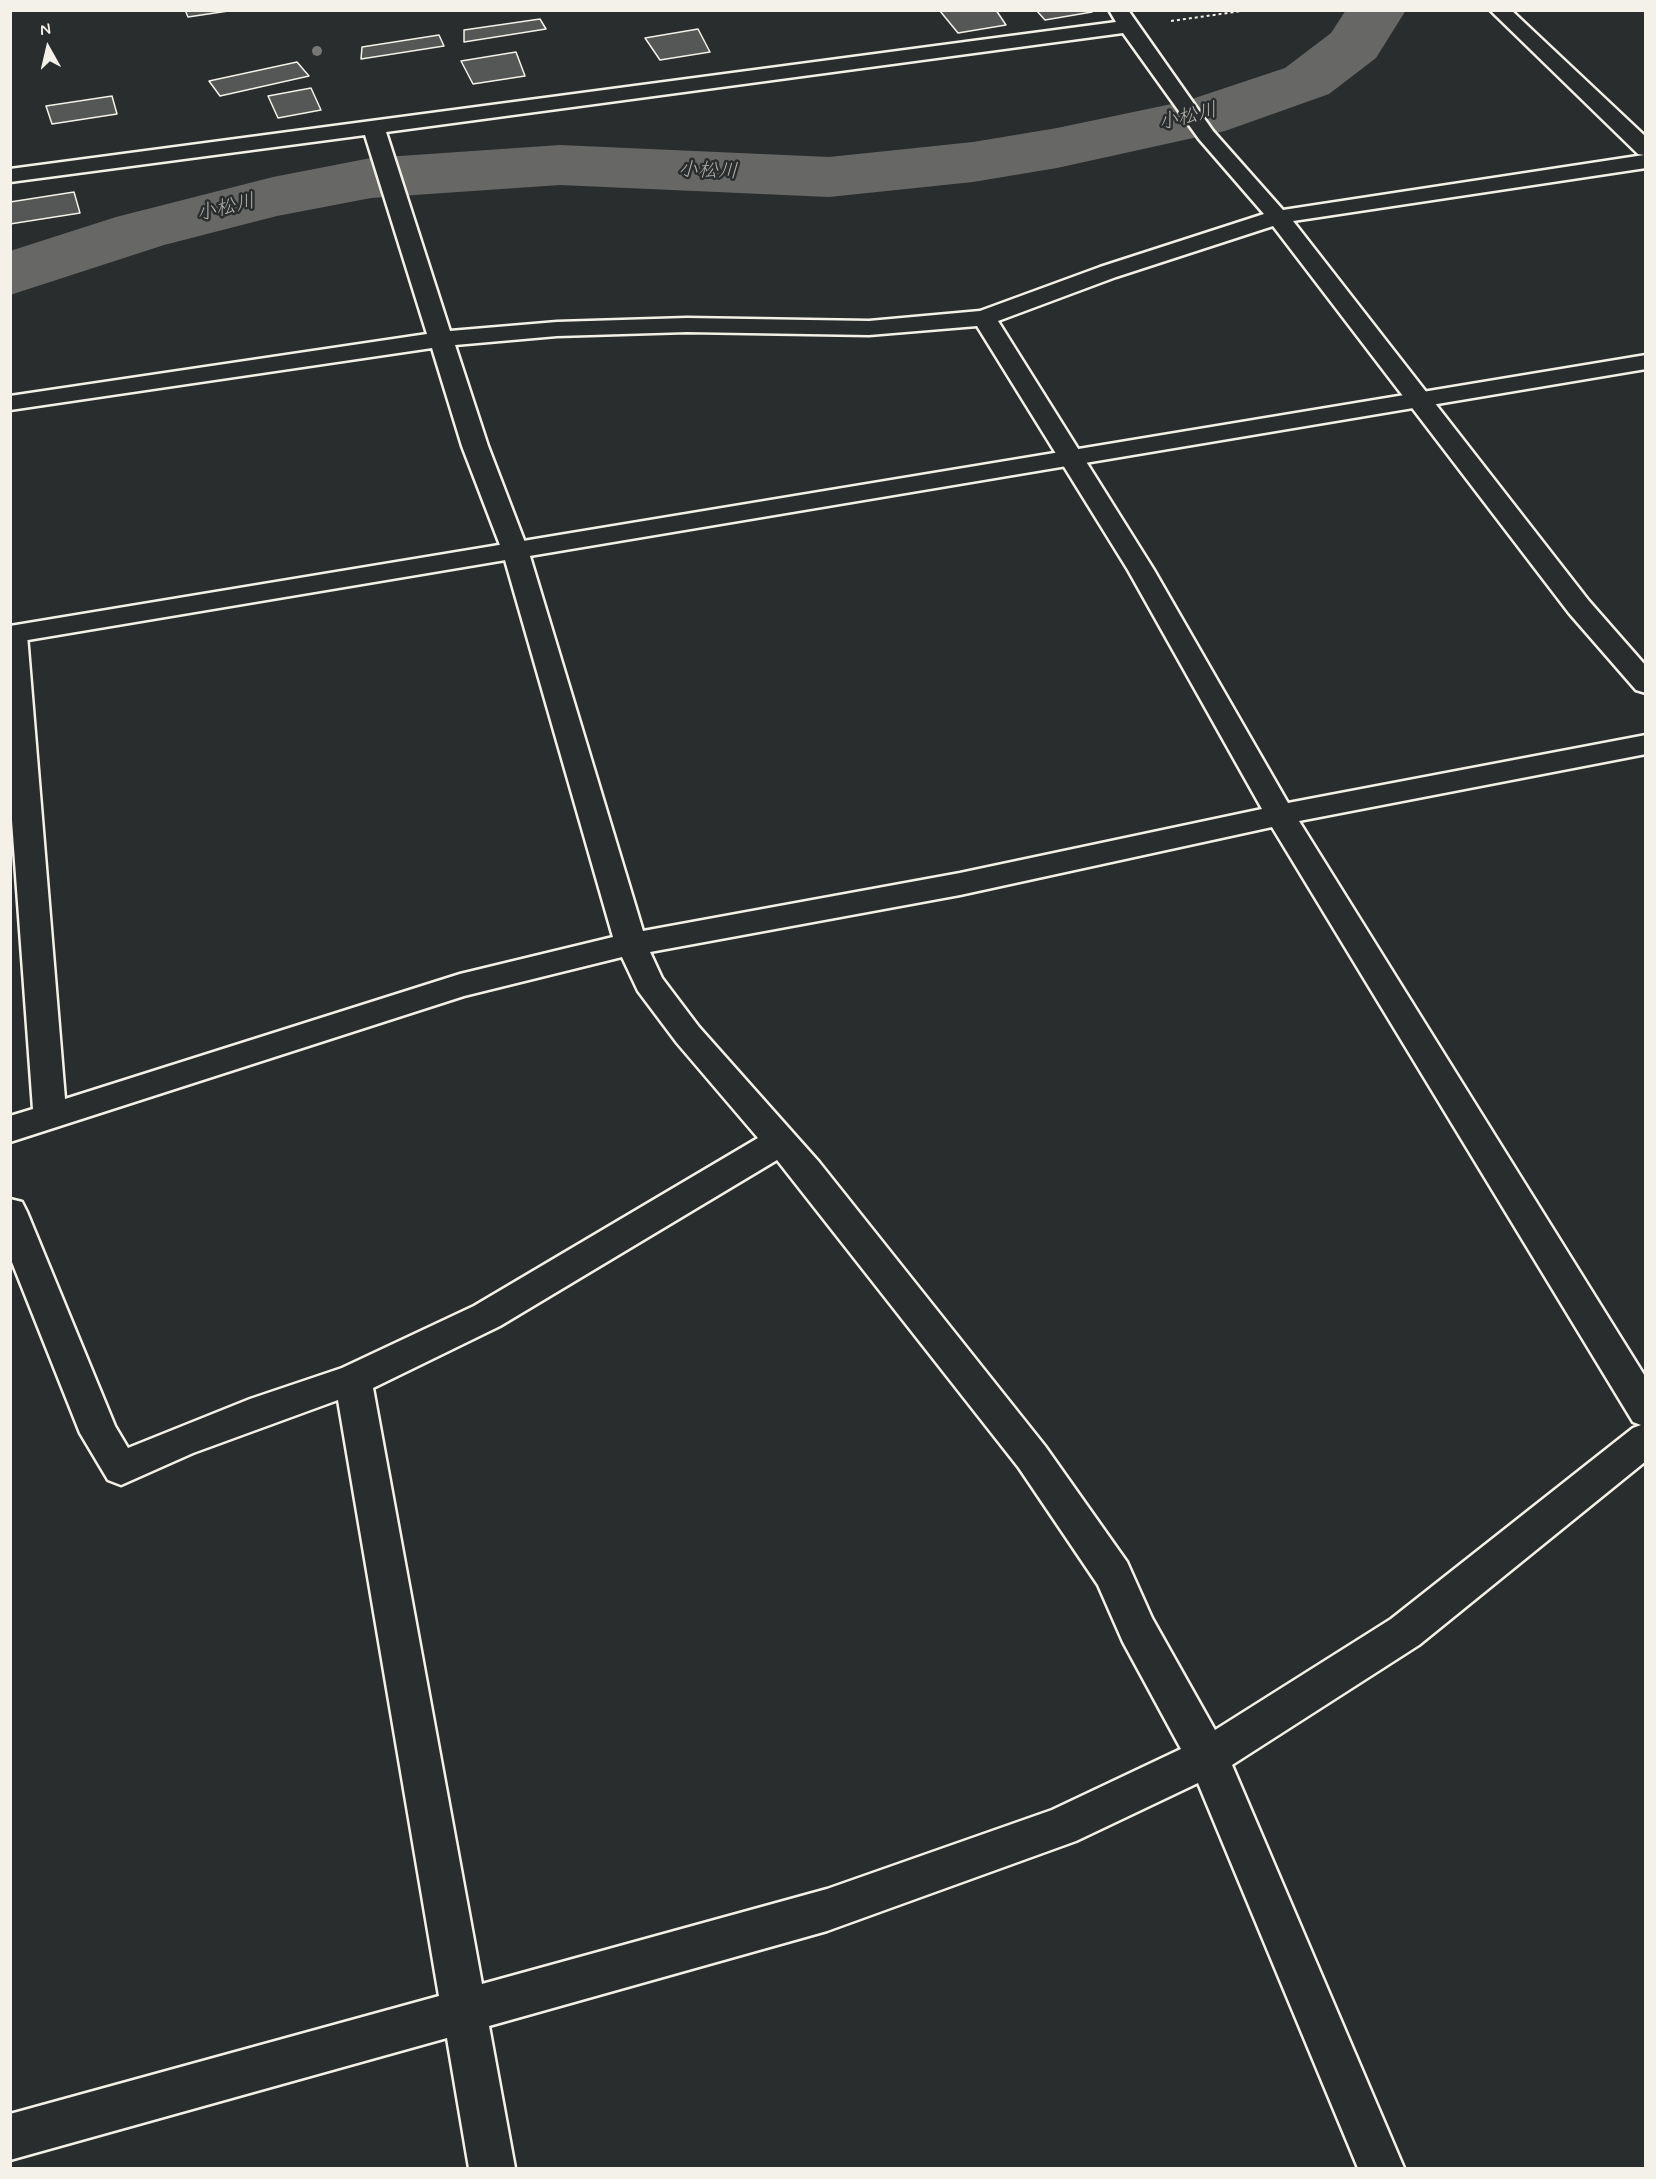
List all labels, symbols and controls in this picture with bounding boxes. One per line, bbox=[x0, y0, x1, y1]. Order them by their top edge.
north arrow bbox=[18, 18, 78, 78]
text: N bbox=[39, 19, 52, 41]
water label: 小松川 bbox=[1156, 99, 1220, 137]
water label: 小松川 bbox=[678, 159, 738, 185]
water label: 小松川 bbox=[194, 190, 258, 228]

